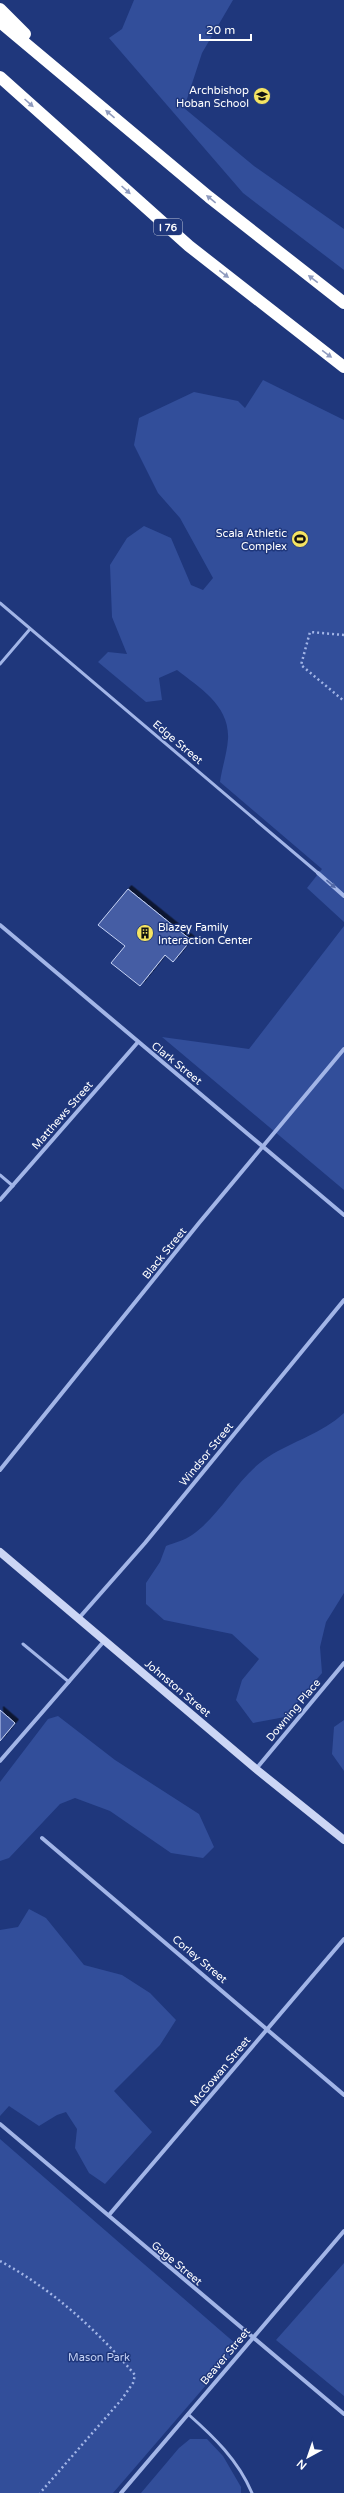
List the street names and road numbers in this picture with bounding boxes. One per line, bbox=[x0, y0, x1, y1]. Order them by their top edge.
road number: I 76 bbox=[154, 219, 182, 235]
street label: Edge Street bbox=[150, 718, 205, 767]
street label: Clark Street bbox=[149, 1039, 205, 1088]
street label: Matthews Street bbox=[29, 1079, 96, 1152]
street label: Black Street bbox=[140, 1225, 189, 1282]
street label: Windsor Street bbox=[177, 1420, 236, 1489]
street label: Johnston Street bbox=[142, 1657, 213, 1720]
street label: Downing Place bbox=[263, 1676, 323, 1744]
street label: Corley Street bbox=[170, 1933, 230, 1986]
street label: McGowan Street bbox=[187, 2034, 253, 2109]
street label: Gage Street bbox=[149, 2238, 205, 2288]
street label: Beaver Street bbox=[198, 2325, 253, 2387]

